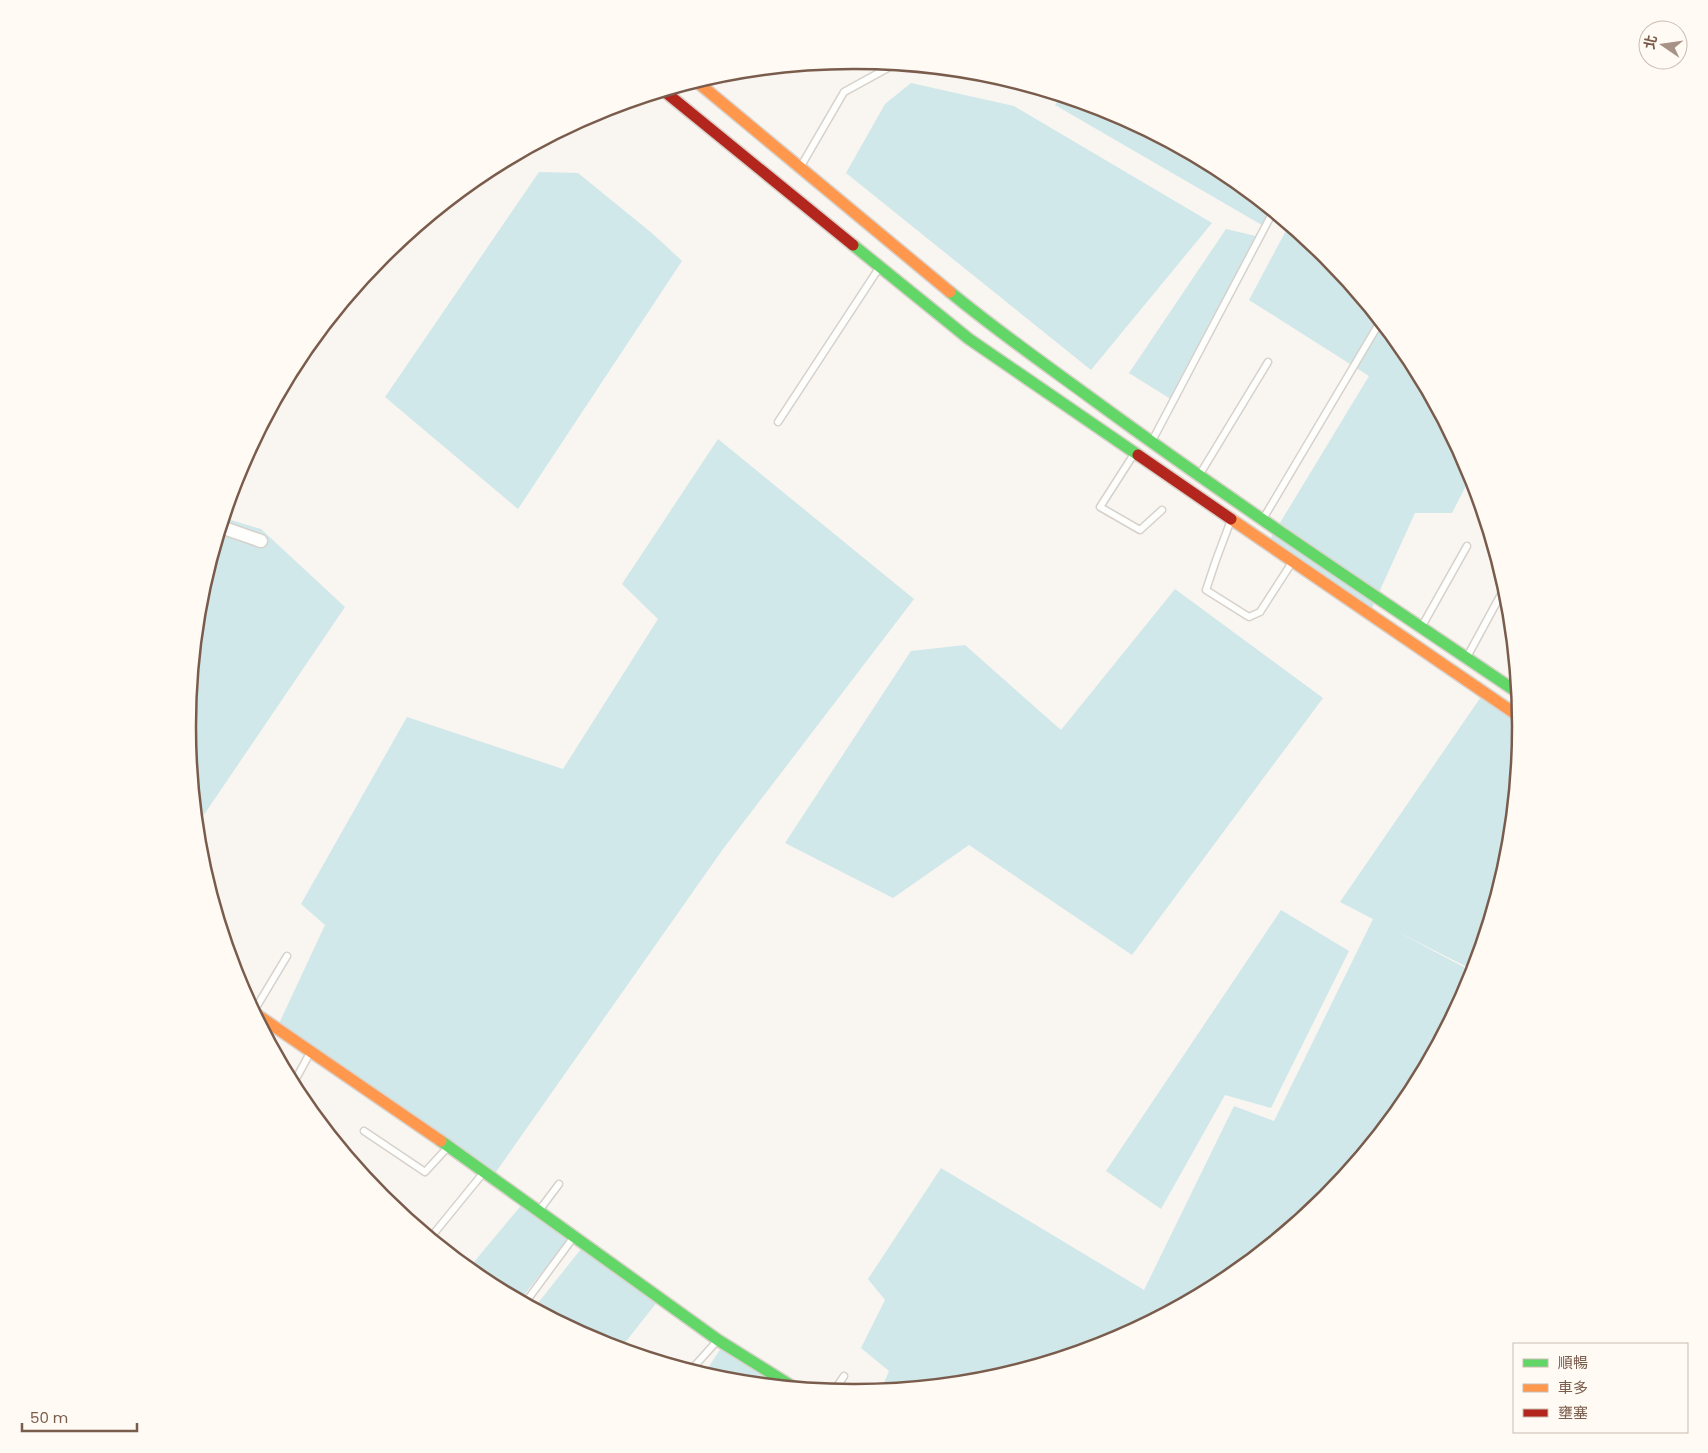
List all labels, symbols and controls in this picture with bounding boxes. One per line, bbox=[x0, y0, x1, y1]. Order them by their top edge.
north arrow bbox=[1638, 20, 1688, 70]
text: 北 bbox=[1639, 33, 1662, 51]
legend bbox=[1513, 1343, 1688, 1433]
text: 順暢 bbox=[1558, 1352, 1588, 1373]
text: 車多 bbox=[1558, 1377, 1588, 1398]
scale bar bbox=[22, 1400, 138, 1432]
text: 壅塞 bbox=[1558, 1402, 1588, 1423]
text: 50 m bbox=[30, 1407, 68, 1428]

